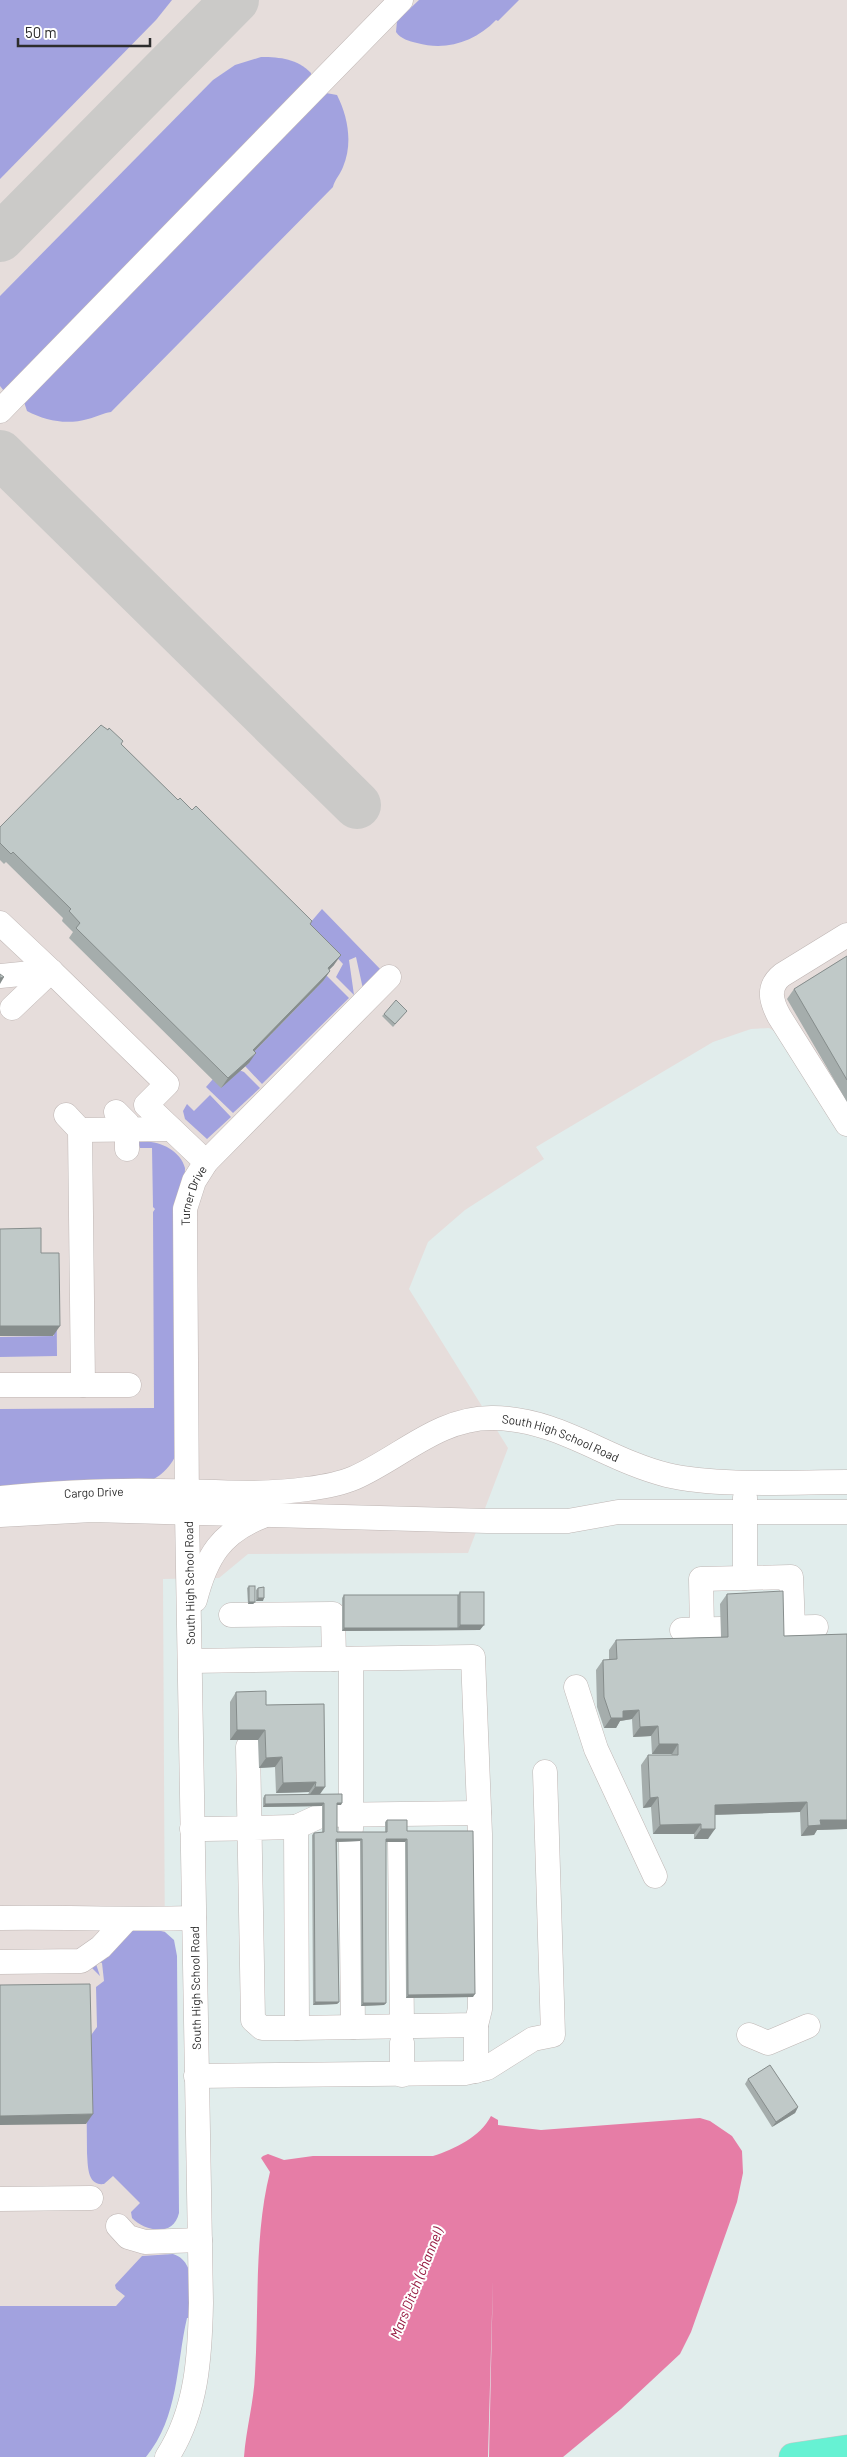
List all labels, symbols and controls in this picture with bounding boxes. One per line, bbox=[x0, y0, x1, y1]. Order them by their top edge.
scale bar bbox=[18, 15, 150, 47]
text: 50 m bbox=[25, 23, 57, 41]
street label: Turner Drive bbox=[178, 1163, 209, 1226]
street label: South High School Road bbox=[501, 1411, 621, 1464]
street label: Cargo Drive bbox=[64, 1484, 124, 1500]
street label: South High School Road bbox=[181, 1521, 197, 1645]
street label: South High School Road bbox=[187, 1926, 203, 2050]
water label: Mars Ditch (channel) bbox=[386, 2224, 446, 2341]

